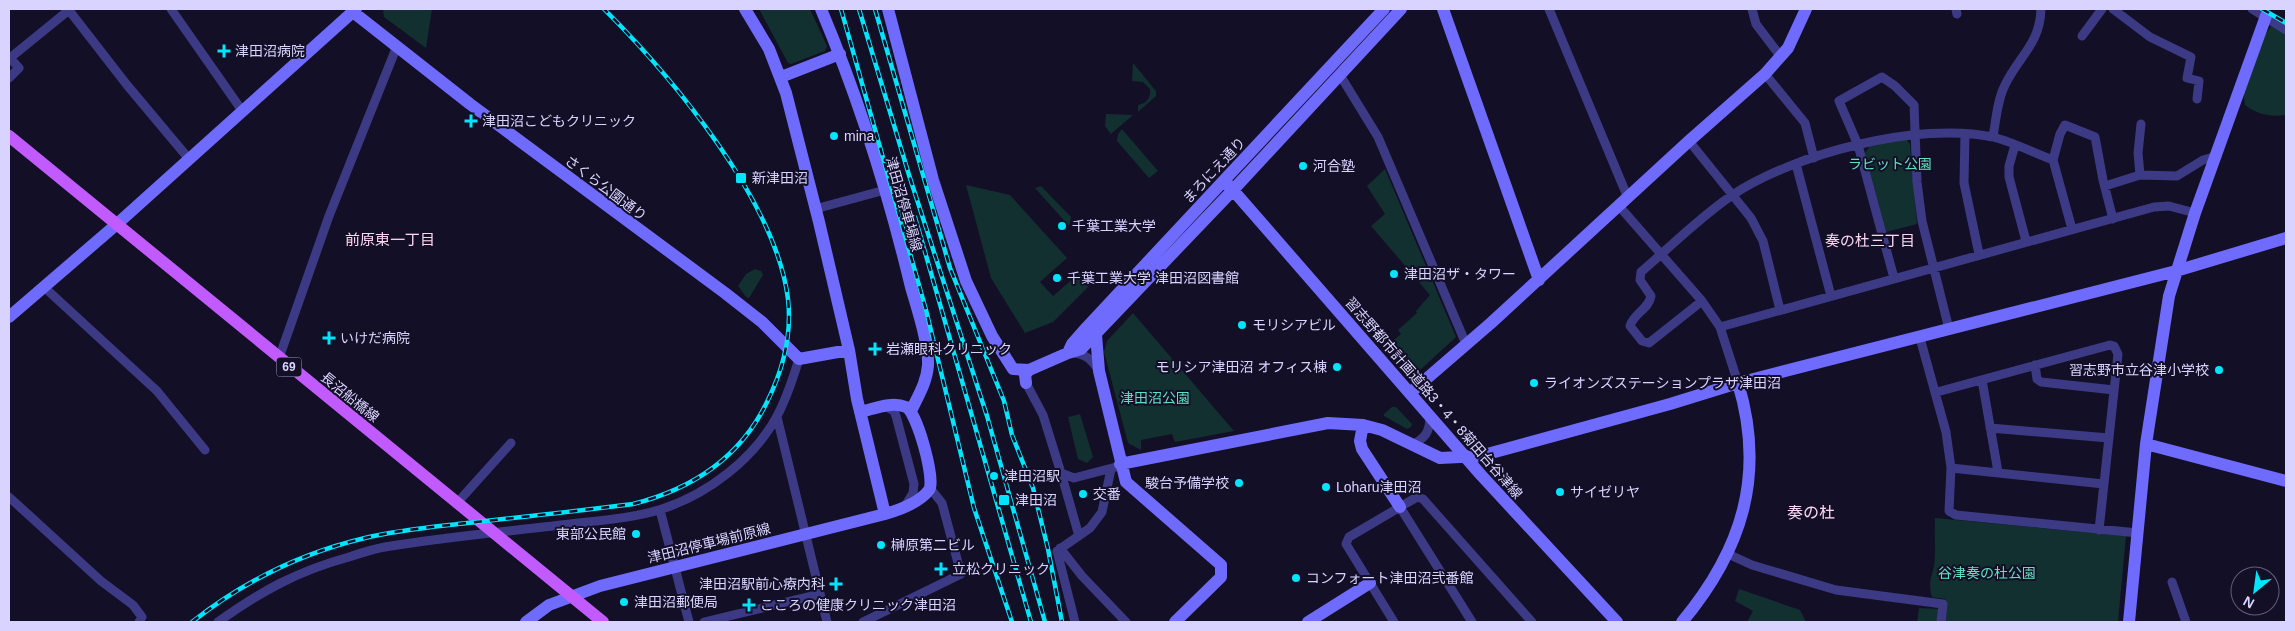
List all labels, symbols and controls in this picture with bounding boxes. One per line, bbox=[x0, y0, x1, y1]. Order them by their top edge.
place label: 津田沼病院 bbox=[235, 43, 305, 59]
marker: 津田沼病院 bbox=[217, 44, 231, 58]
place label: 津田沼こどもクリニック bbox=[482, 113, 636, 129]
marker: 津田沼こどもクリニック bbox=[464, 114, 478, 128]
place label: mina bbox=[844, 128, 875, 144]
marker: mina bbox=[828, 130, 840, 142]
street label: まろにえ通り bbox=[1180, 134, 1248, 206]
street label: さくら公園通り bbox=[562, 152, 650, 224]
street label: 津田沼停車場線 bbox=[883, 155, 925, 253]
park label: ラビット公園 bbox=[1848, 156, 1932, 172]
place label: 河合塾 bbox=[1313, 158, 1355, 174]
marker: 河合塾 bbox=[1297, 160, 1309, 172]
place label: 新津田沼 bbox=[752, 170, 808, 186]
marker: 新津田沼 bbox=[734, 171, 748, 185]
place label: 千葉工業大学 bbox=[1072, 218, 1156, 234]
marker: 千葉工業大学 bbox=[1056, 220, 1068, 232]
district label: 前原東一丁目 bbox=[345, 231, 435, 248]
district label: 奏の杜三丁目 bbox=[1825, 232, 1915, 249]
place label: 津田沼ザ・タワー bbox=[1404, 266, 1516, 282]
marker: 津田沼ザ・タワー bbox=[1388, 268, 1400, 280]
place label: 千葉工業大学 津田沼図書館 bbox=[1067, 270, 1239, 286]
marker: 千葉工業大学 津田沼図書館 bbox=[1051, 272, 1063, 284]
street label: 習志野都市計画道路3・4・8菊田台谷津線 bbox=[1342, 294, 1526, 502]
place label: モリシアビル bbox=[1252, 317, 1336, 333]
marker: モリシアビル bbox=[1236, 319, 1248, 331]
place label: いけだ病院 bbox=[340, 330, 410, 346]
marker: いけだ病院 bbox=[322, 331, 336, 345]
place label: 岩瀬眼科クリニック bbox=[886, 341, 1012, 357]
marker: 岩瀬眼科クリニック bbox=[868, 342, 882, 356]
road number: 69 bbox=[276, 358, 302, 377]
place label: モリシア津田沼 オフィス棟 bbox=[1155, 359, 1327, 375]
marker: モリシア津田沼 オフィス棟 bbox=[1331, 361, 1343, 373]
place label: 習志野市立谷津小学校 bbox=[2069, 362, 2209, 378]
marker: 習志野市立谷津小学校 bbox=[2213, 364, 2225, 376]
street label: 長沼船橋線 bbox=[318, 369, 382, 425]
place label: ライオンズステーションプラザ津田沼 bbox=[1544, 375, 1781, 391]
marker: ライオンズステーションプラザ津田沼 bbox=[1528, 377, 1540, 389]
park label: 津田沼公園 bbox=[1120, 390, 1190, 406]
place label: 津田沼駅 bbox=[1004, 468, 1060, 484]
marker: 津田沼駅 bbox=[988, 470, 1000, 482]
place label: 駿台予備学校 bbox=[1145, 475, 1229, 491]
marker: 駿台予備学校 bbox=[1233, 477, 1245, 489]
place label: Loharu津田沼 bbox=[1336, 479, 1422, 495]
marker: Loharu津田沼 bbox=[1320, 481, 1332, 493]
place label: サイゼリヤ bbox=[1570, 484, 1640, 500]
place label: 交番 bbox=[1093, 486, 1121, 502]
marker: サイゼリヤ bbox=[1554, 486, 1566, 498]
marker: 交番 bbox=[1077, 488, 1089, 500]
place label: 津田沼 bbox=[1015, 492, 1057, 508]
marker: 津田沼 bbox=[997, 493, 1011, 507]
district label: 奏の杜 bbox=[1787, 504, 1835, 521]
street label: 津田沼停車場前原線 bbox=[646, 520, 772, 566]
place label: 東部公民館 bbox=[556, 526, 626, 542]
marker: 東部公民館 bbox=[630, 528, 642, 540]
place label: 榊原第二ビル bbox=[891, 537, 975, 553]
marker: 榊原第二ビル bbox=[875, 539, 887, 551]
place label: 立松クリニック bbox=[952, 561, 1050, 577]
marker: 立松クリニック bbox=[934, 562, 948, 576]
park label: 谷津奏の杜公園 bbox=[1938, 565, 2036, 581]
north arrow bbox=[2230, 566, 2280, 616]
place label: コンフォート津田沼弐番館 bbox=[1306, 570, 1474, 586]
marker: コンフォート津田沼弐番館 bbox=[1290, 572, 1302, 584]
place label: 津田沼駅前心療内科 bbox=[699, 576, 825, 592]
marker: 津田沼駅前心療内科 bbox=[829, 577, 843, 591]
text: N bbox=[2240, 593, 2257, 612]
place label: 津田沼郵便局 bbox=[634, 594, 718, 610]
marker: 津田沼郵便局 bbox=[618, 596, 630, 608]
place label: こころの健康クリニック津田沼 bbox=[760, 597, 956, 613]
marker: こころの健康クリニック津田沼 bbox=[742, 598, 756, 612]

